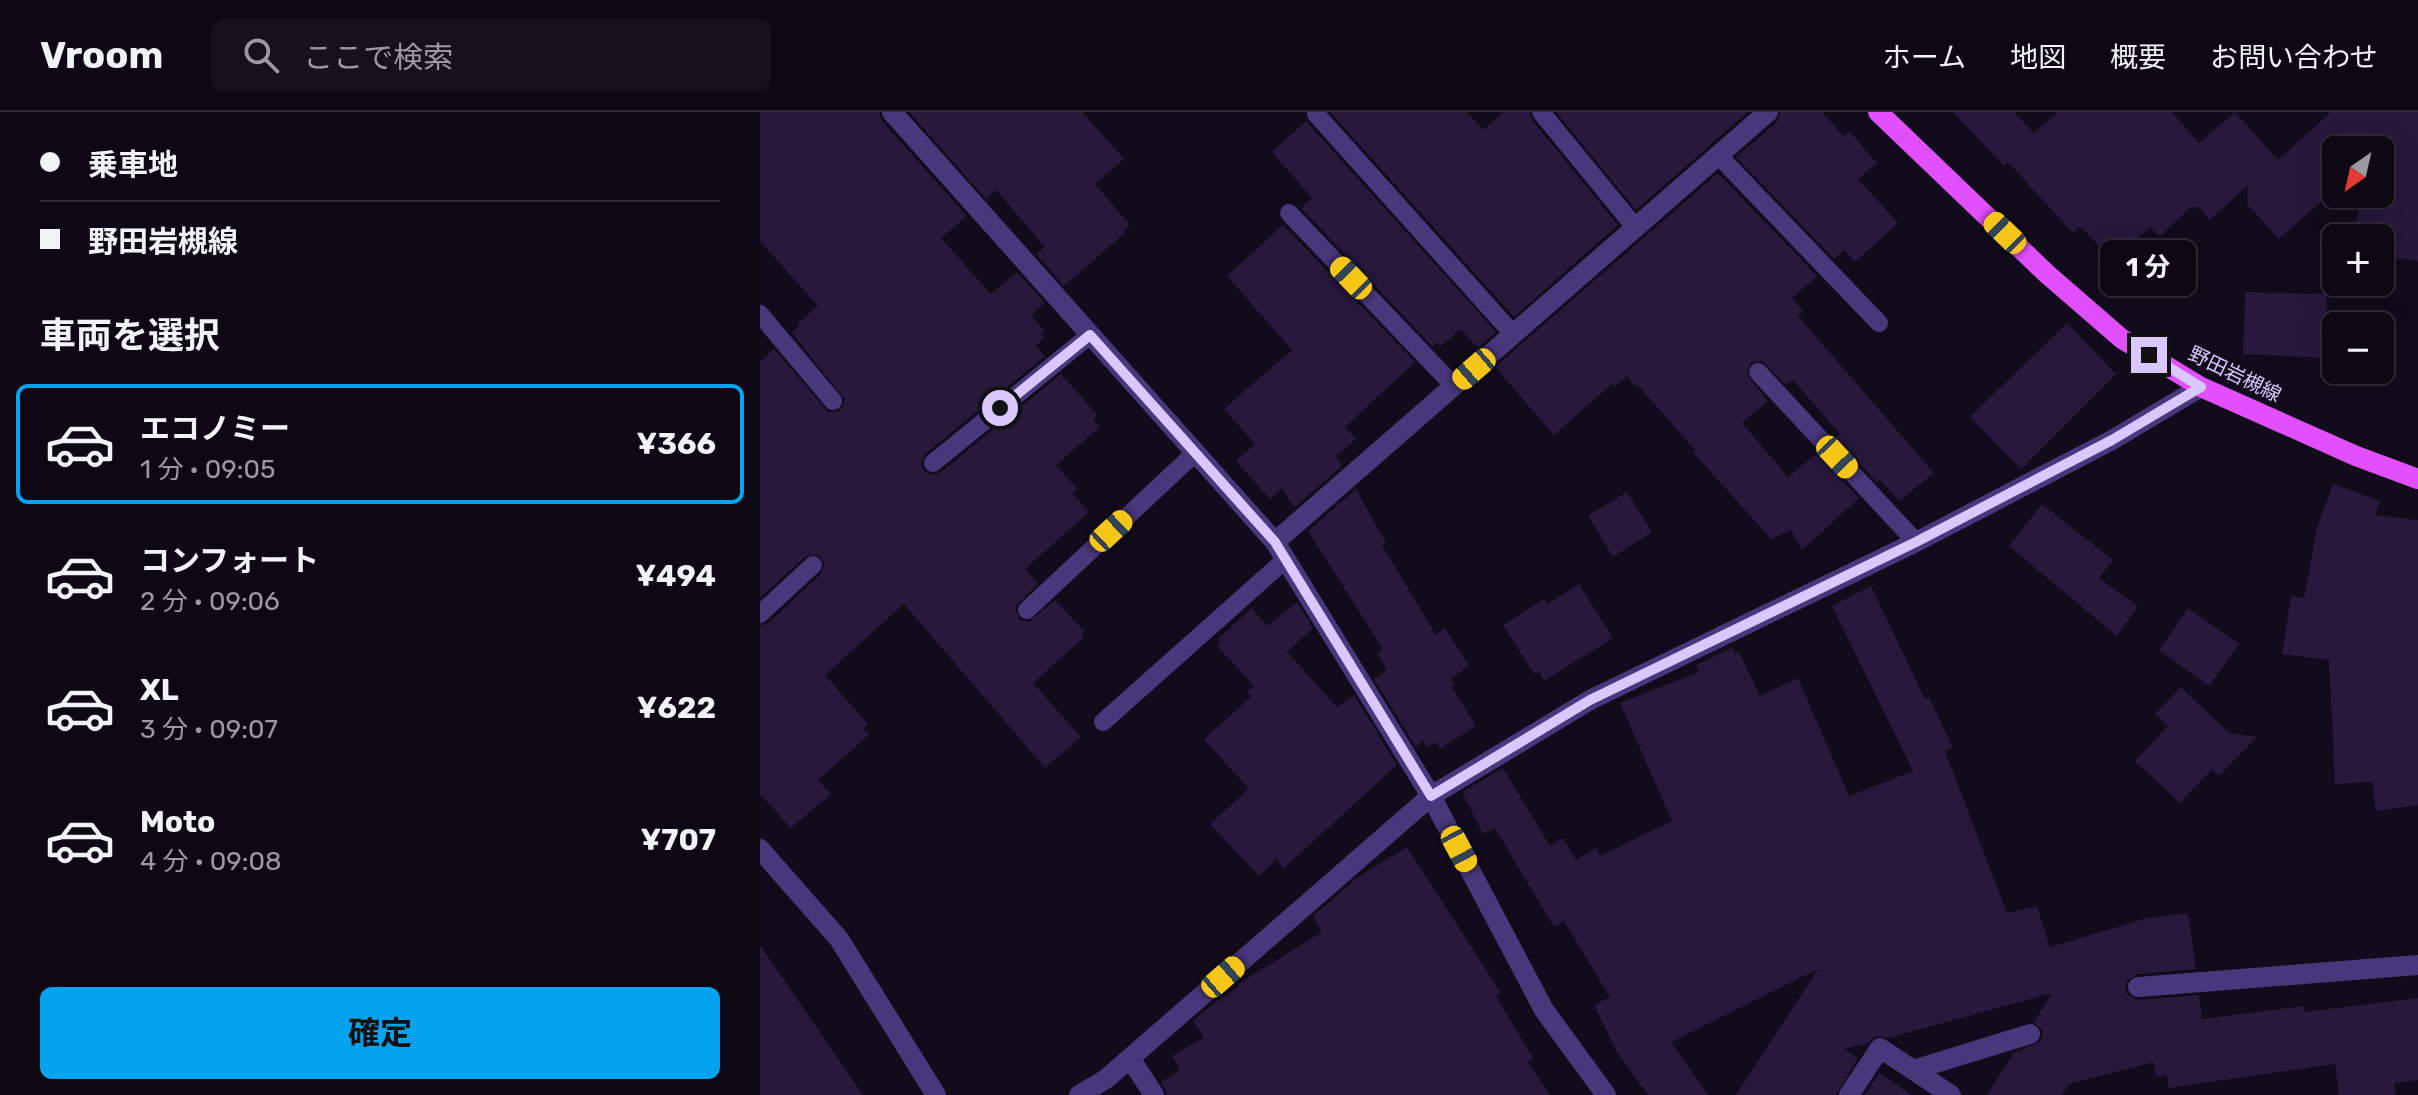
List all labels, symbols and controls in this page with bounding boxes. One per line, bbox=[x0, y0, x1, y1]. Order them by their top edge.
search box bbox=[211, 19, 771, 91]
text: Vroom bbox=[40, 32, 163, 78]
icon: search bbox=[239, 33, 283, 77]
text: ここで検索 bbox=[303, 40, 453, 76]
text: ホーム bbox=[1883, 41, 1966, 74]
text: 地図 bbox=[2010, 41, 2066, 74]
text: 概要 bbox=[2110, 41, 2166, 74]
text: お問い合わせ bbox=[2210, 41, 2378, 74]
north arrow bbox=[2322, 136, 2394, 208]
map controls bbox=[2322, 136, 2394, 384]
text: 乗車地 bbox=[88, 147, 178, 183]
car bbox=[1979, 208, 2031, 258]
text: 野田岩槻線 bbox=[88, 224, 238, 260]
button: + bbox=[2322, 224, 2394, 296]
callout: 1 分 bbox=[2101, 239, 2197, 295]
car bbox=[1326, 252, 1376, 304]
text: 1 分 bbox=[2126, 252, 2170, 283]
button: − bbox=[2322, 312, 2394, 384]
text: 車両を選択 bbox=[40, 314, 220, 357]
route end bbox=[2131, 337, 2167, 373]
street label: 野田岩槻線 bbox=[2185, 341, 2285, 407]
car bbox=[1448, 344, 1500, 394]
route start bbox=[982, 390, 1018, 426]
icon: car bbox=[44, 408, 116, 480]
text: エコノミー bbox=[140, 411, 290, 447]
text: ¥366 bbox=[637, 426, 716, 462]
car bbox=[1812, 431, 1862, 483]
text: 1 分 · 09:05 bbox=[140, 454, 275, 485]
car bbox=[1085, 506, 1137, 556]
icon: car bbox=[44, 540, 116, 612]
text: コンフォート bbox=[140, 543, 319, 579]
text: ¥494 bbox=[635, 558, 716, 594]
text: 2 分 · 09:06 bbox=[140, 586, 280, 617]
icon: car bbox=[44, 672, 116, 744]
text: XL bbox=[140, 672, 179, 708]
text: ¥622 bbox=[637, 690, 716, 726]
text: 3 分 · 09:07 bbox=[140, 714, 278, 745]
icon: car bbox=[44, 804, 116, 876]
text: Moto bbox=[140, 804, 215, 840]
text: ¥707 bbox=[641, 822, 716, 858]
car bbox=[1437, 822, 1481, 876]
text: 4 分 · 09:08 bbox=[140, 846, 281, 877]
car bbox=[1197, 952, 1249, 1002]
button: 確定 bbox=[40, 987, 720, 1079]

